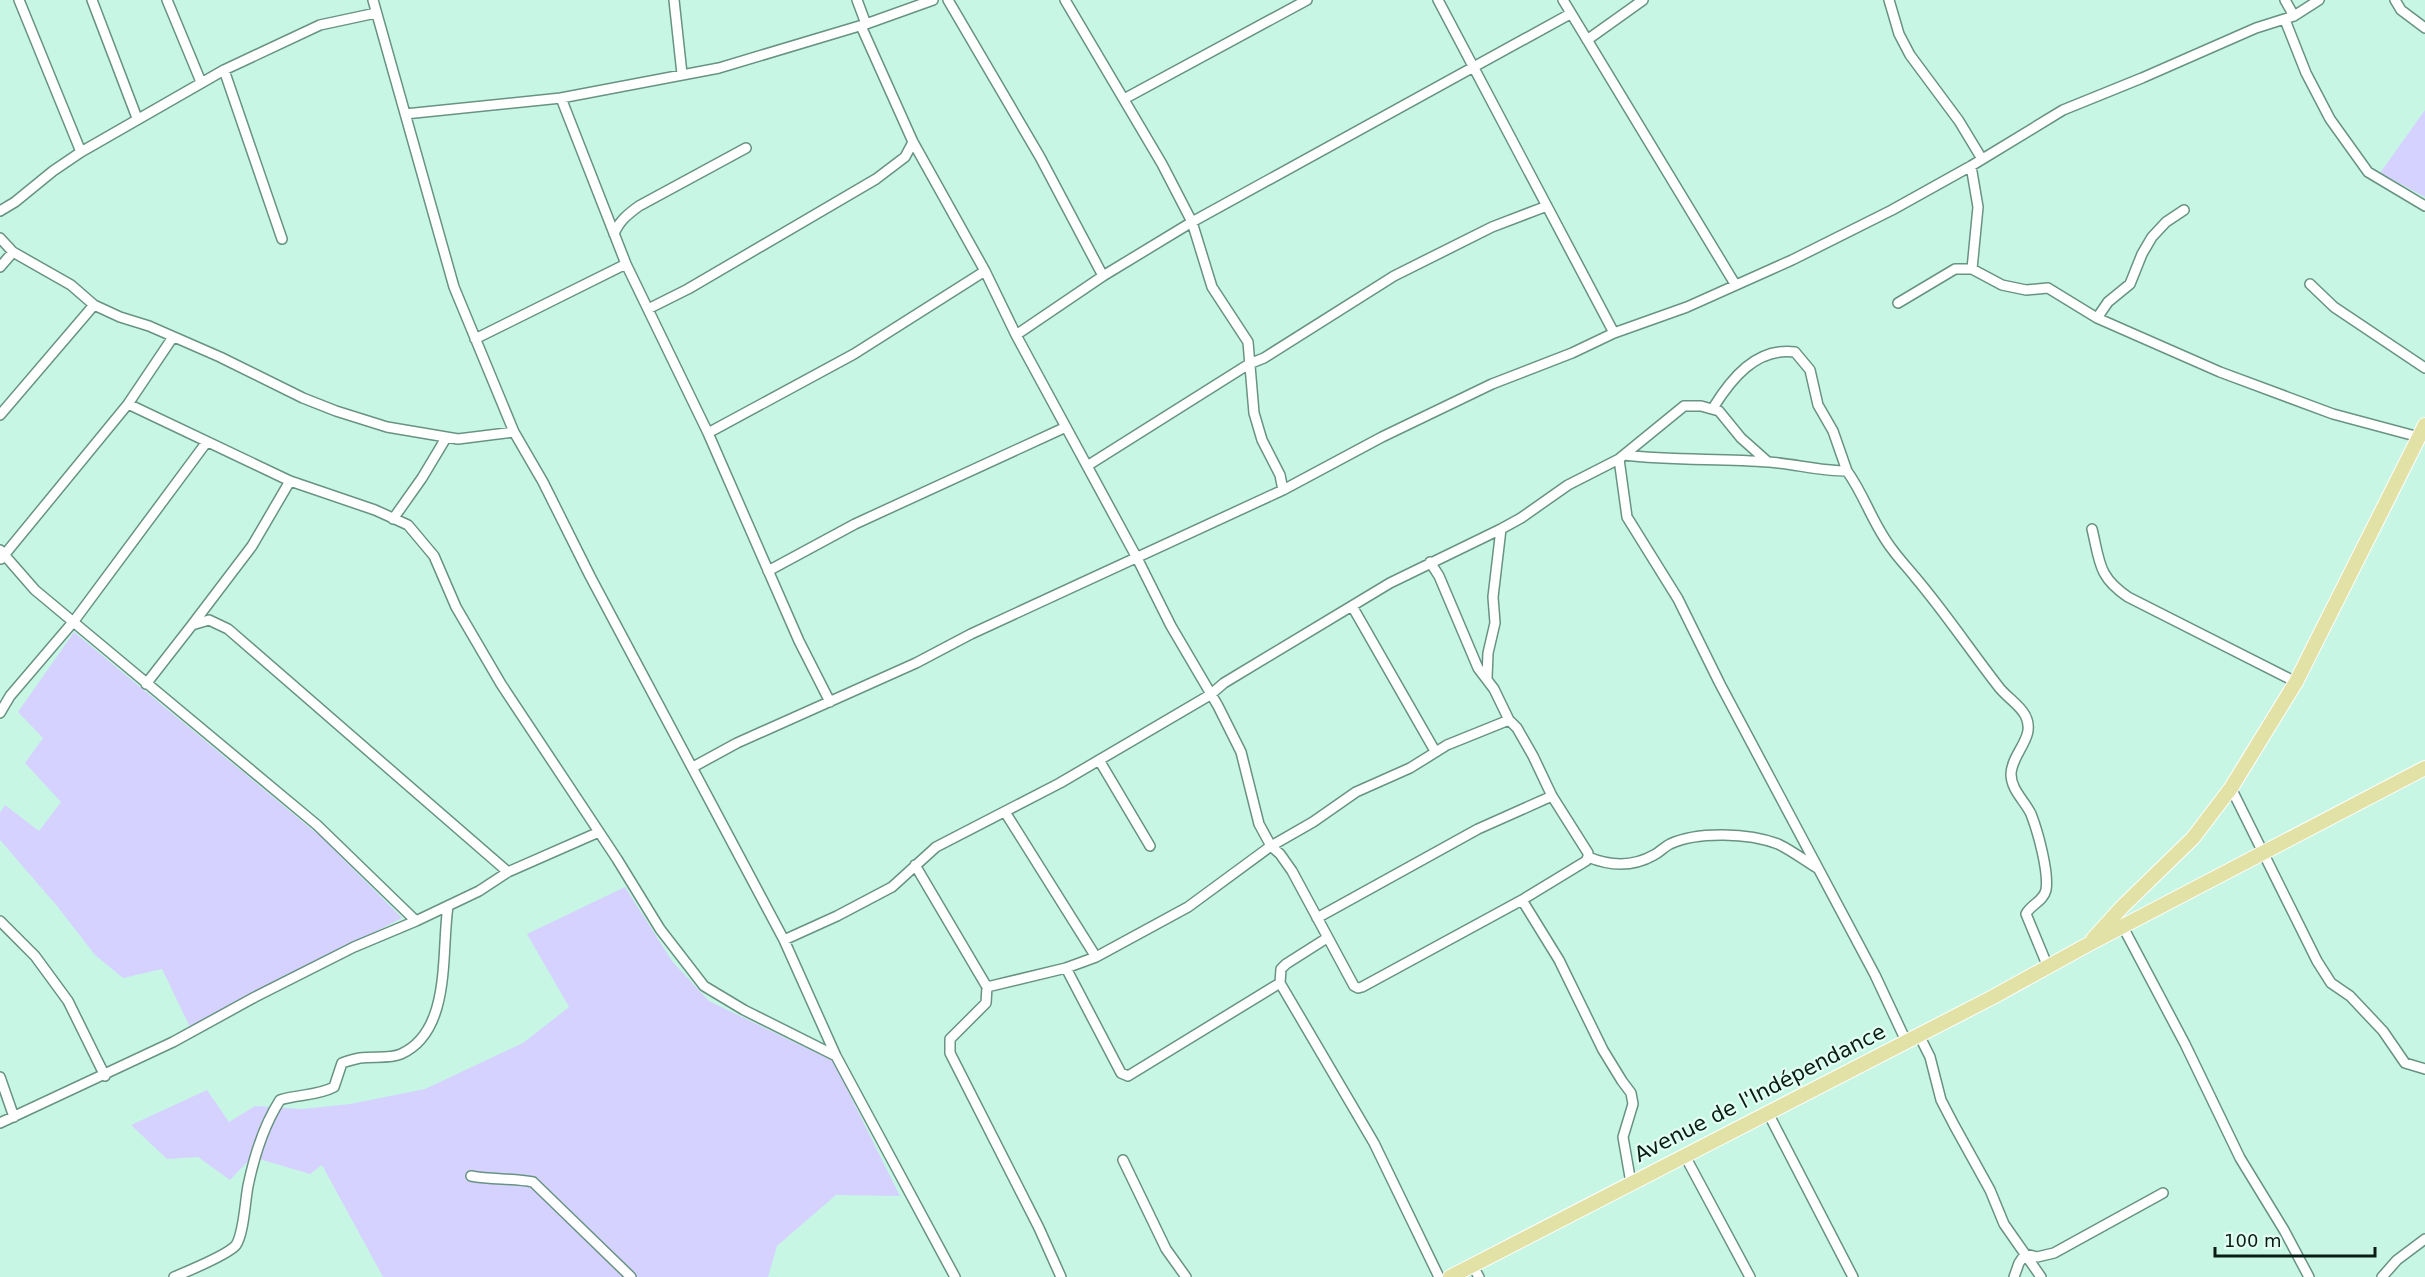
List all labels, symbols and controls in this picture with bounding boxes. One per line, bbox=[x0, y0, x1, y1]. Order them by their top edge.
street label: Avenue de l'Indépendance bbox=[1630, 1019, 1890, 1167]
scale bar bbox=[2215, 1220, 2376, 1258]
text: 100 m bbox=[2224, 1230, 2282, 1251]

